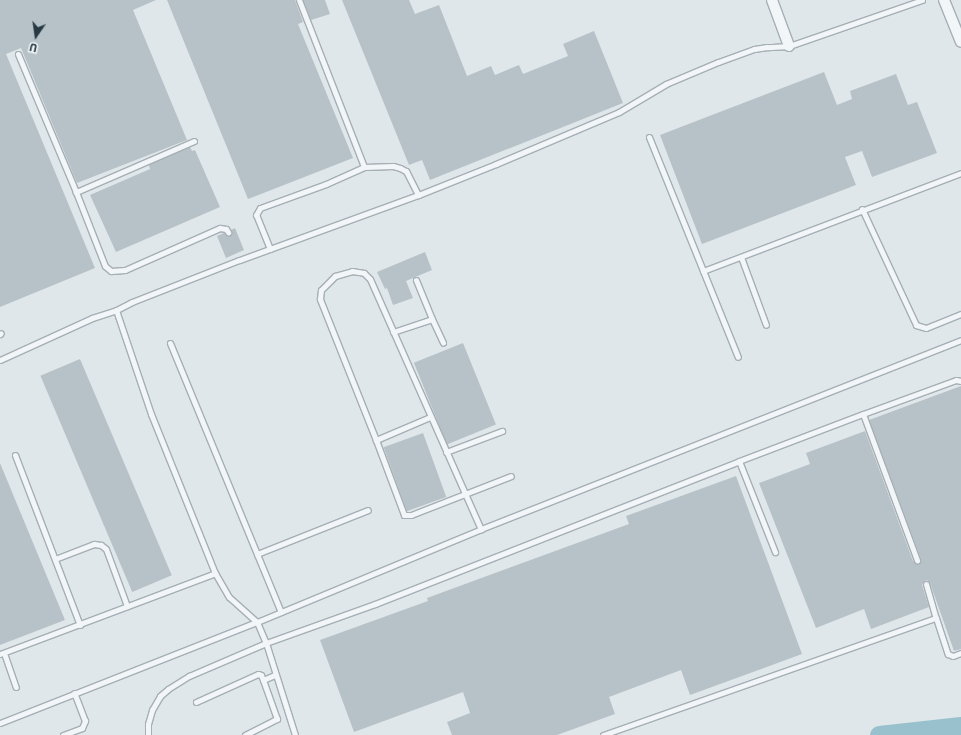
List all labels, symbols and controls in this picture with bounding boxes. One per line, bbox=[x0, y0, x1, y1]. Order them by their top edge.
north arrow bbox=[16, 16, 56, 56]
text: U bbox=[28, 41, 38, 55]

